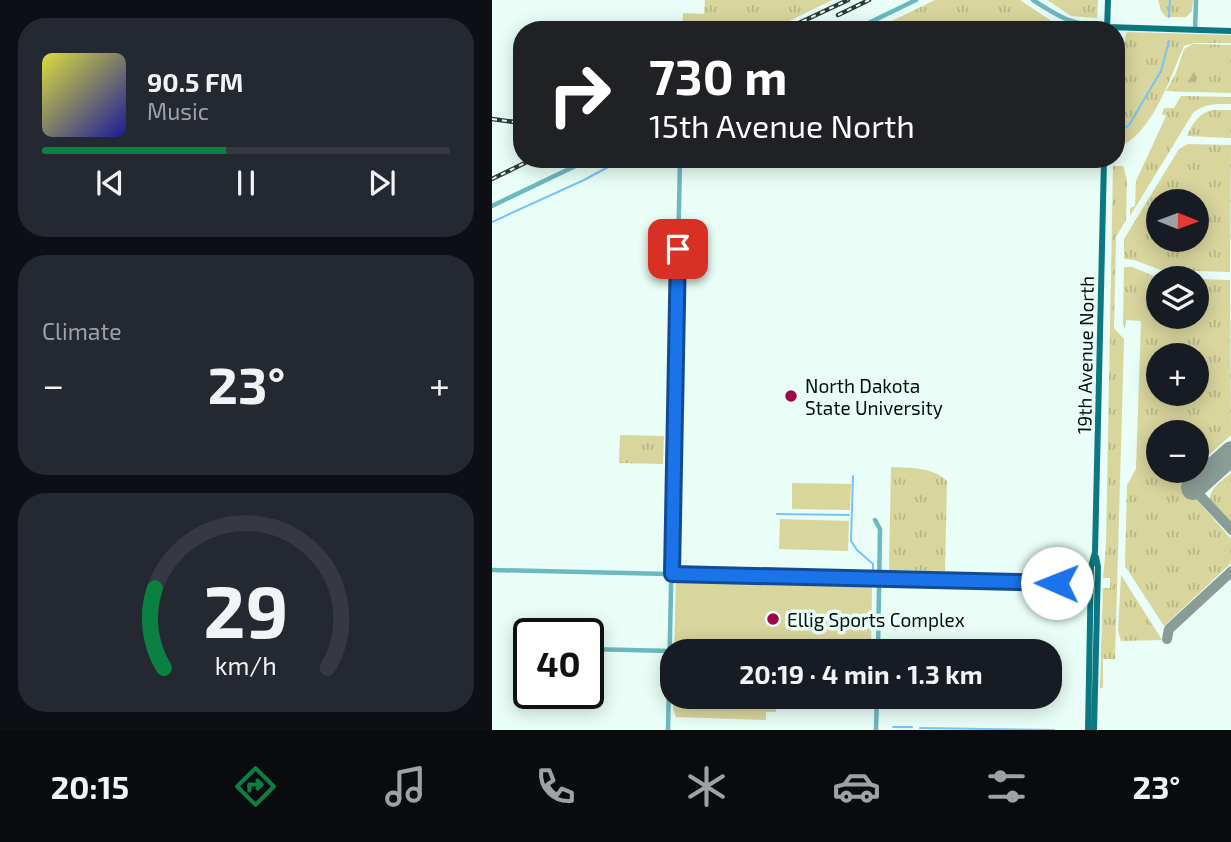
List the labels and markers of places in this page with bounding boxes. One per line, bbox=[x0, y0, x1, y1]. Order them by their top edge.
pin bbox=[648, 219, 708, 279]
place label: North Dakota State University bbox=[805, 374, 943, 419]
marker: North Dakota State University bbox=[783, 388, 799, 404]
place label: Ellig Sports Complex bbox=[787, 608, 965, 631]
marker: Ellig Sports Complex bbox=[765, 611, 781, 627]

